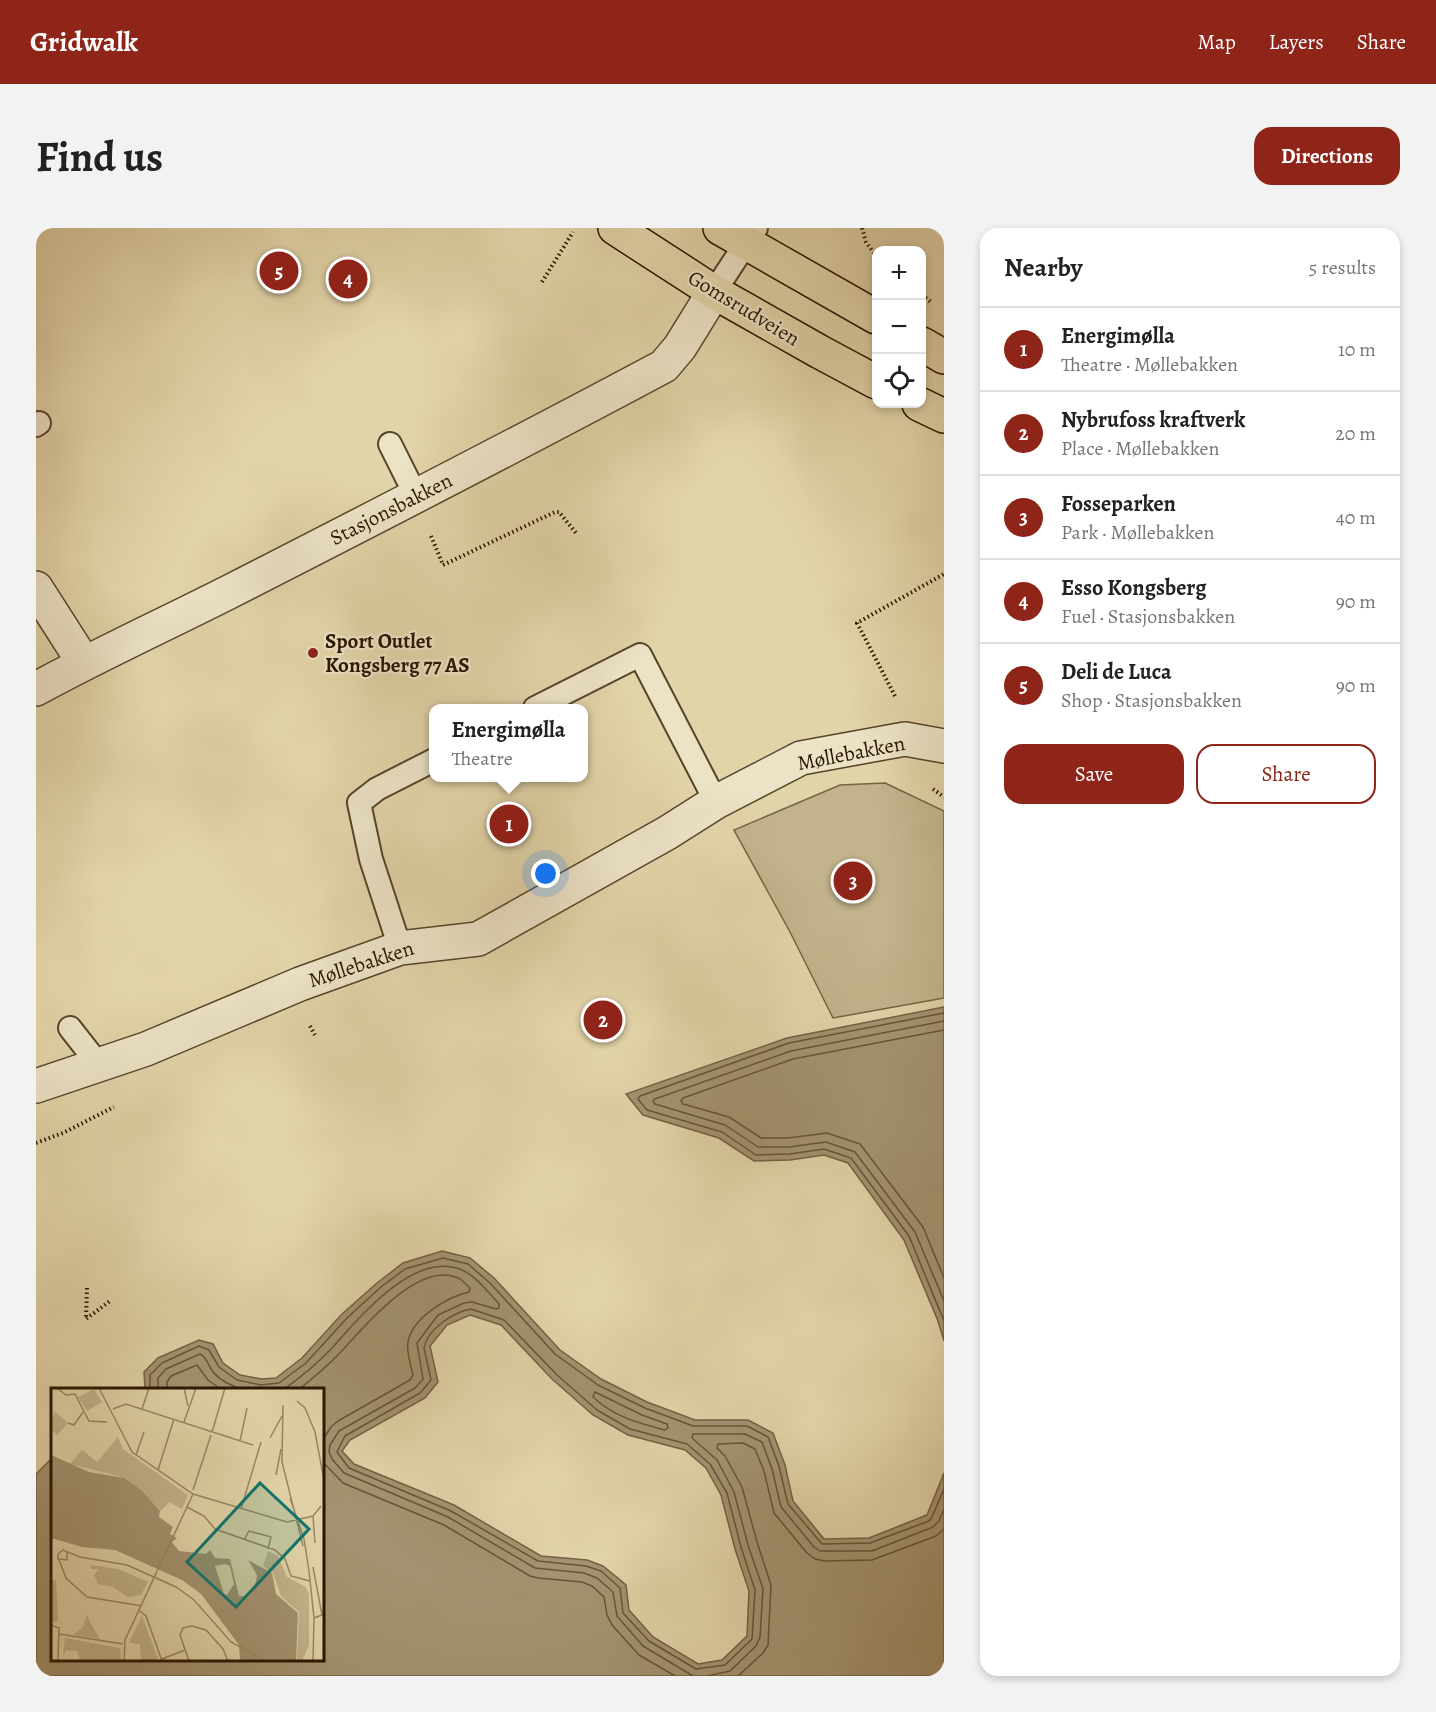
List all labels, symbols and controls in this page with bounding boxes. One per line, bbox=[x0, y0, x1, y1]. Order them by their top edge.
text: Gridwalk bbox=[30, 23, 138, 61]
text: Map bbox=[1197, 28, 1236, 56]
text: Layers bbox=[1269, 28, 1324, 56]
text: Share bbox=[1357, 28, 1406, 56]
button: Directions bbox=[1254, 127, 1400, 185]
text: Find us bbox=[36, 128, 163, 185]
map controls bbox=[872, 246, 926, 408]
button: + bbox=[872, 246, 926, 300]
pin: 5 bbox=[260, 248, 298, 294]
text: Nearby bbox=[1004, 250, 1083, 285]
text: 5 results bbox=[1309, 254, 1376, 281]
pin: 4 bbox=[328, 256, 368, 302]
street label: Gomsrudveien bbox=[683, 264, 805, 352]
button: − bbox=[872, 300, 926, 354]
text: Energimølla bbox=[1061, 321, 1175, 351]
text: 1 bbox=[1020, 336, 1027, 363]
text: 10 m bbox=[1338, 336, 1376, 363]
text: Theatre · Møllebakken bbox=[1061, 351, 1238, 378]
button: locate bbox=[872, 354, 926, 408]
text: Nybrufoss kraftverk bbox=[1061, 405, 1245, 435]
text: 2 bbox=[1019, 420, 1028, 447]
text: 20 m bbox=[1335, 420, 1376, 447]
text: Place · Møllebakken bbox=[1061, 435, 1219, 462]
street label: Stasjonsbakken bbox=[325, 466, 457, 552]
text: Fosseparken bbox=[1061, 489, 1176, 519]
text: 3 bbox=[1019, 504, 1028, 531]
text: 40 m bbox=[1336, 504, 1376, 531]
text: Park · Møllebakken bbox=[1061, 519, 1215, 546]
text: Esso Kongsberg bbox=[1061, 573, 1207, 603]
text: 4 bbox=[1019, 588, 1028, 615]
text: 90 m bbox=[1336, 588, 1376, 615]
text: Fuel · Stasjonsbakken bbox=[1061, 603, 1235, 630]
place label: Sport Outlet Kongsberg 77 AS bbox=[325, 627, 470, 679]
marker: Sport Outlet Kongsberg 77 AS bbox=[306, 646, 320, 660]
text: Deli de Luca bbox=[1061, 657, 1172, 687]
text: 5 bbox=[1019, 672, 1028, 699]
text: 90 m bbox=[1336, 672, 1376, 699]
text: Shop · Stasjonsbakken bbox=[1061, 687, 1242, 714]
popup bbox=[429, 704, 588, 782]
text: Energimølla bbox=[452, 715, 565, 745]
street label: Møllebakken bbox=[795, 729, 907, 777]
button: Save bbox=[1004, 744, 1184, 804]
button: Share bbox=[1196, 744, 1376, 804]
text: Theatre bbox=[452, 745, 513, 772]
pin: 1 bbox=[490, 802, 528, 846]
pin: 3 bbox=[834, 858, 872, 904]
your location bbox=[531, 859, 560, 888]
street label: Møllebakken bbox=[305, 934, 417, 994]
pin: 2 bbox=[584, 998, 622, 1042]
inset map bbox=[51, 1388, 324, 1661]

